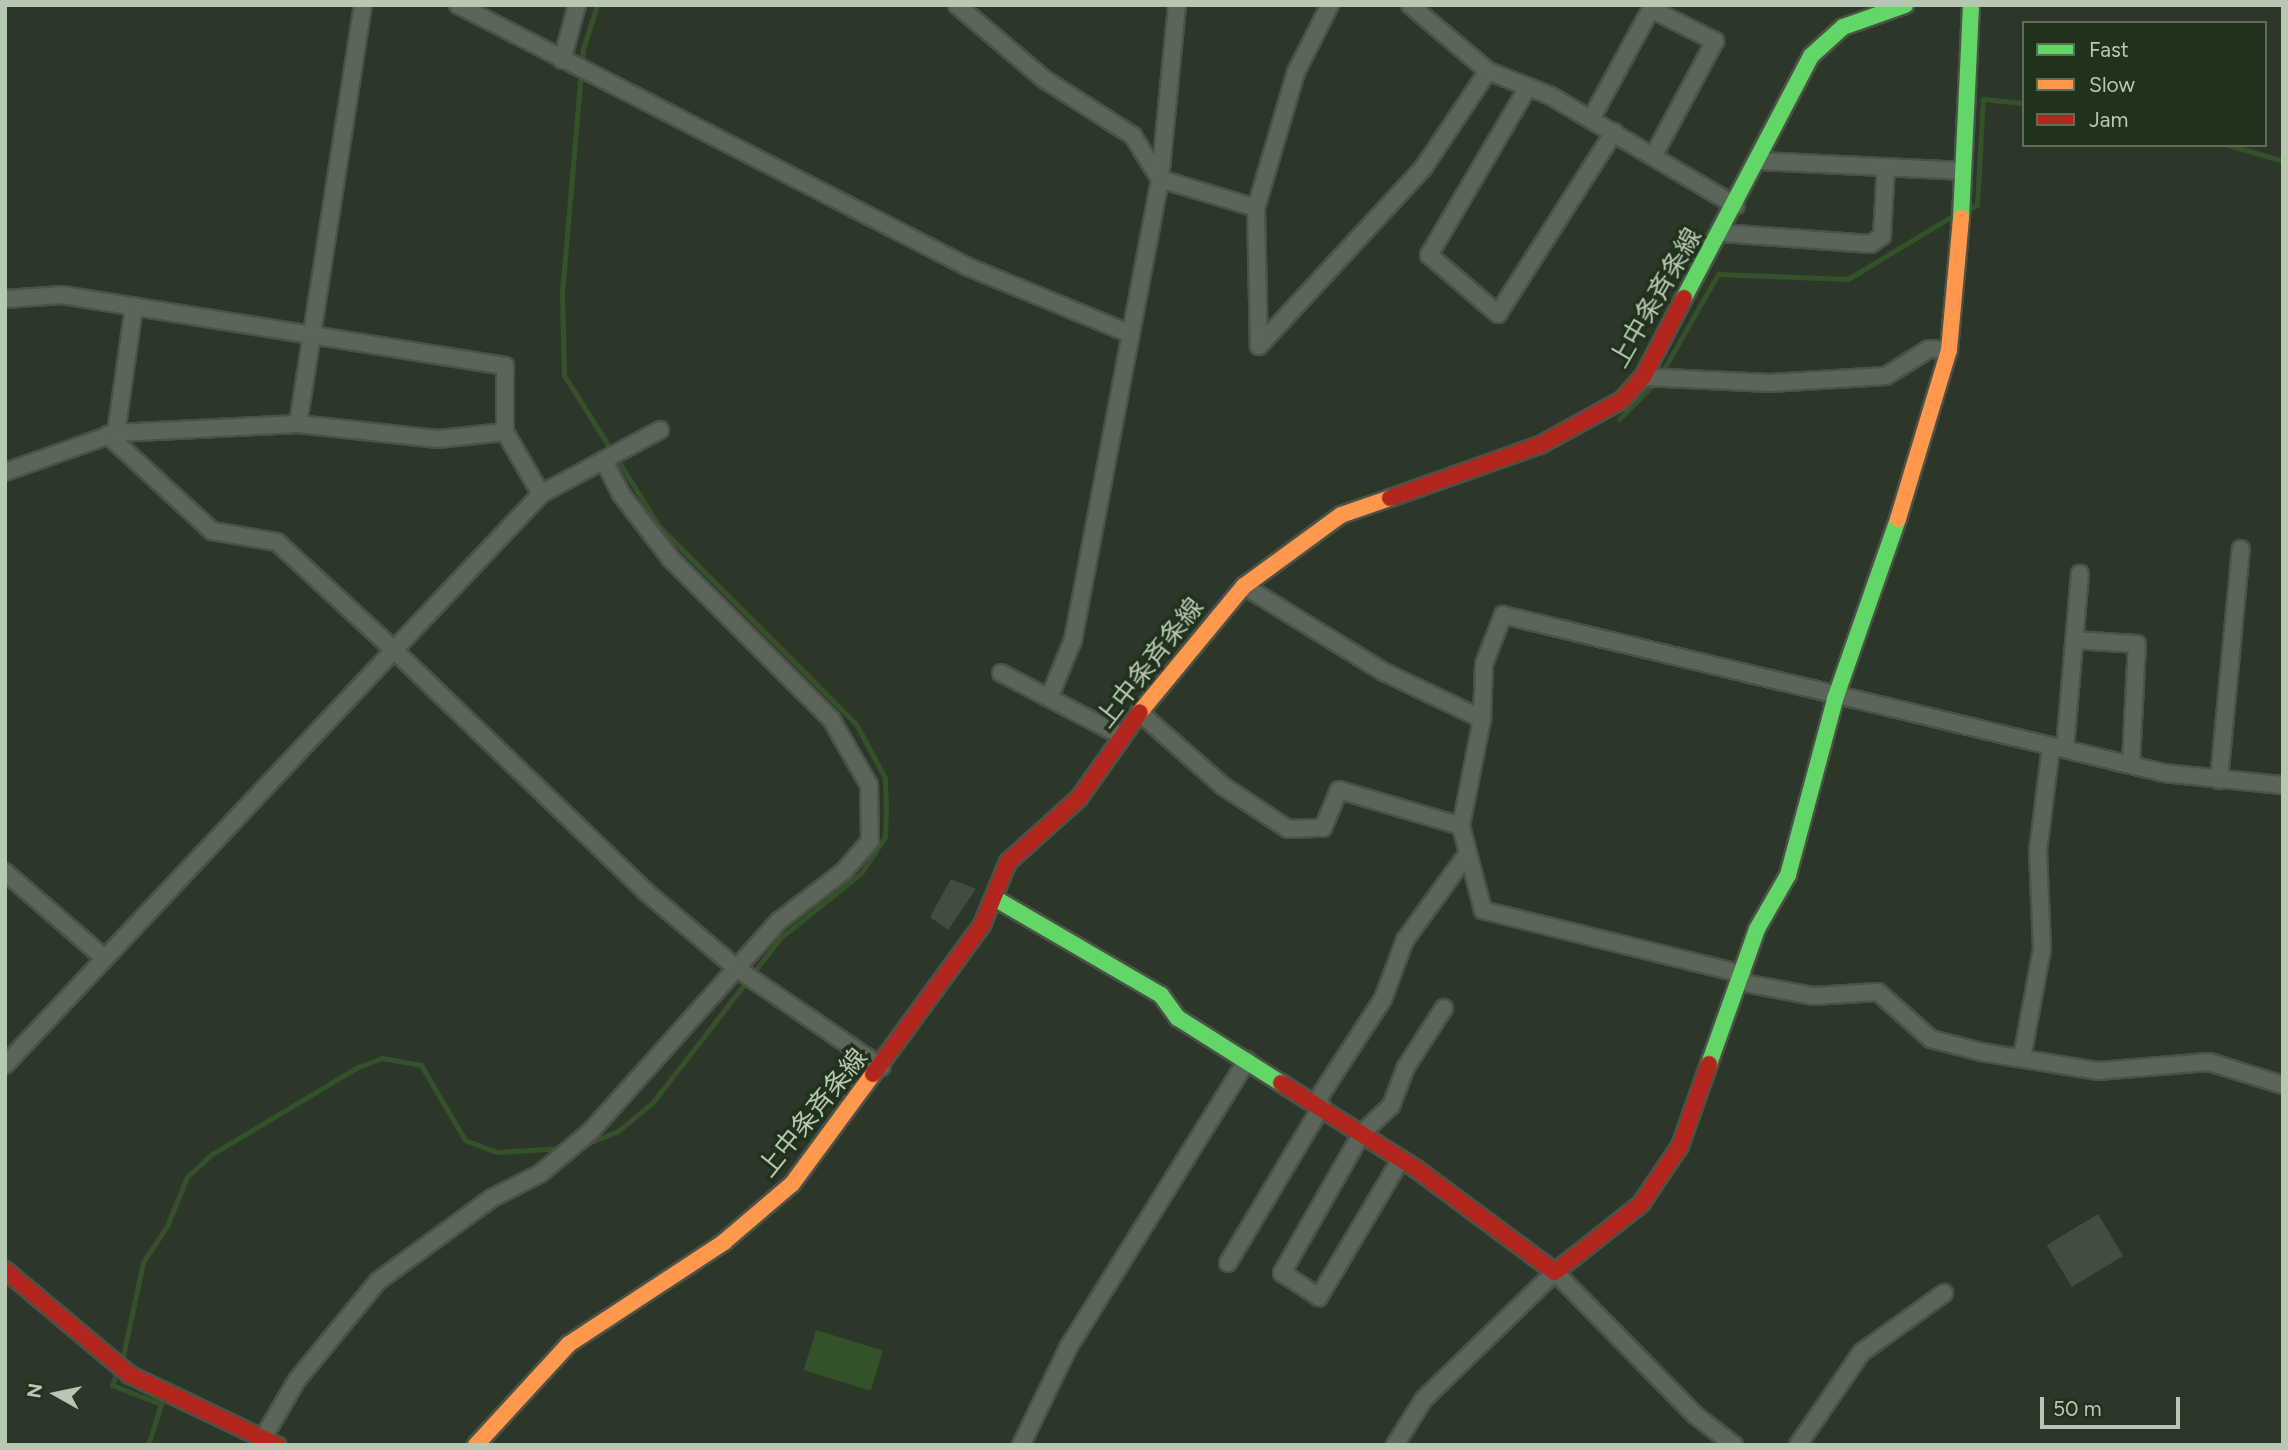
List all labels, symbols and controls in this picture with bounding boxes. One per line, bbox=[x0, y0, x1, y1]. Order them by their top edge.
legend bbox=[2022, 21, 2267, 147]
text: Fast bbox=[2089, 37, 2129, 62]
text: Slow bbox=[2089, 72, 2135, 97]
text: Jam bbox=[2089, 107, 2128, 132]
street label: 上中条斉条線 bbox=[1603, 223, 1709, 373]
street label: 上中条斉条線 bbox=[1090, 592, 1210, 734]
street label: 上中条斉条線 bbox=[752, 1043, 874, 1183]
north arrow bbox=[21, 1359, 91, 1429]
text: N bbox=[22, 1382, 47, 1400]
scale bar bbox=[2043, 1384, 2183, 1428]
text: 50 m bbox=[2053, 1396, 2102, 1421]

